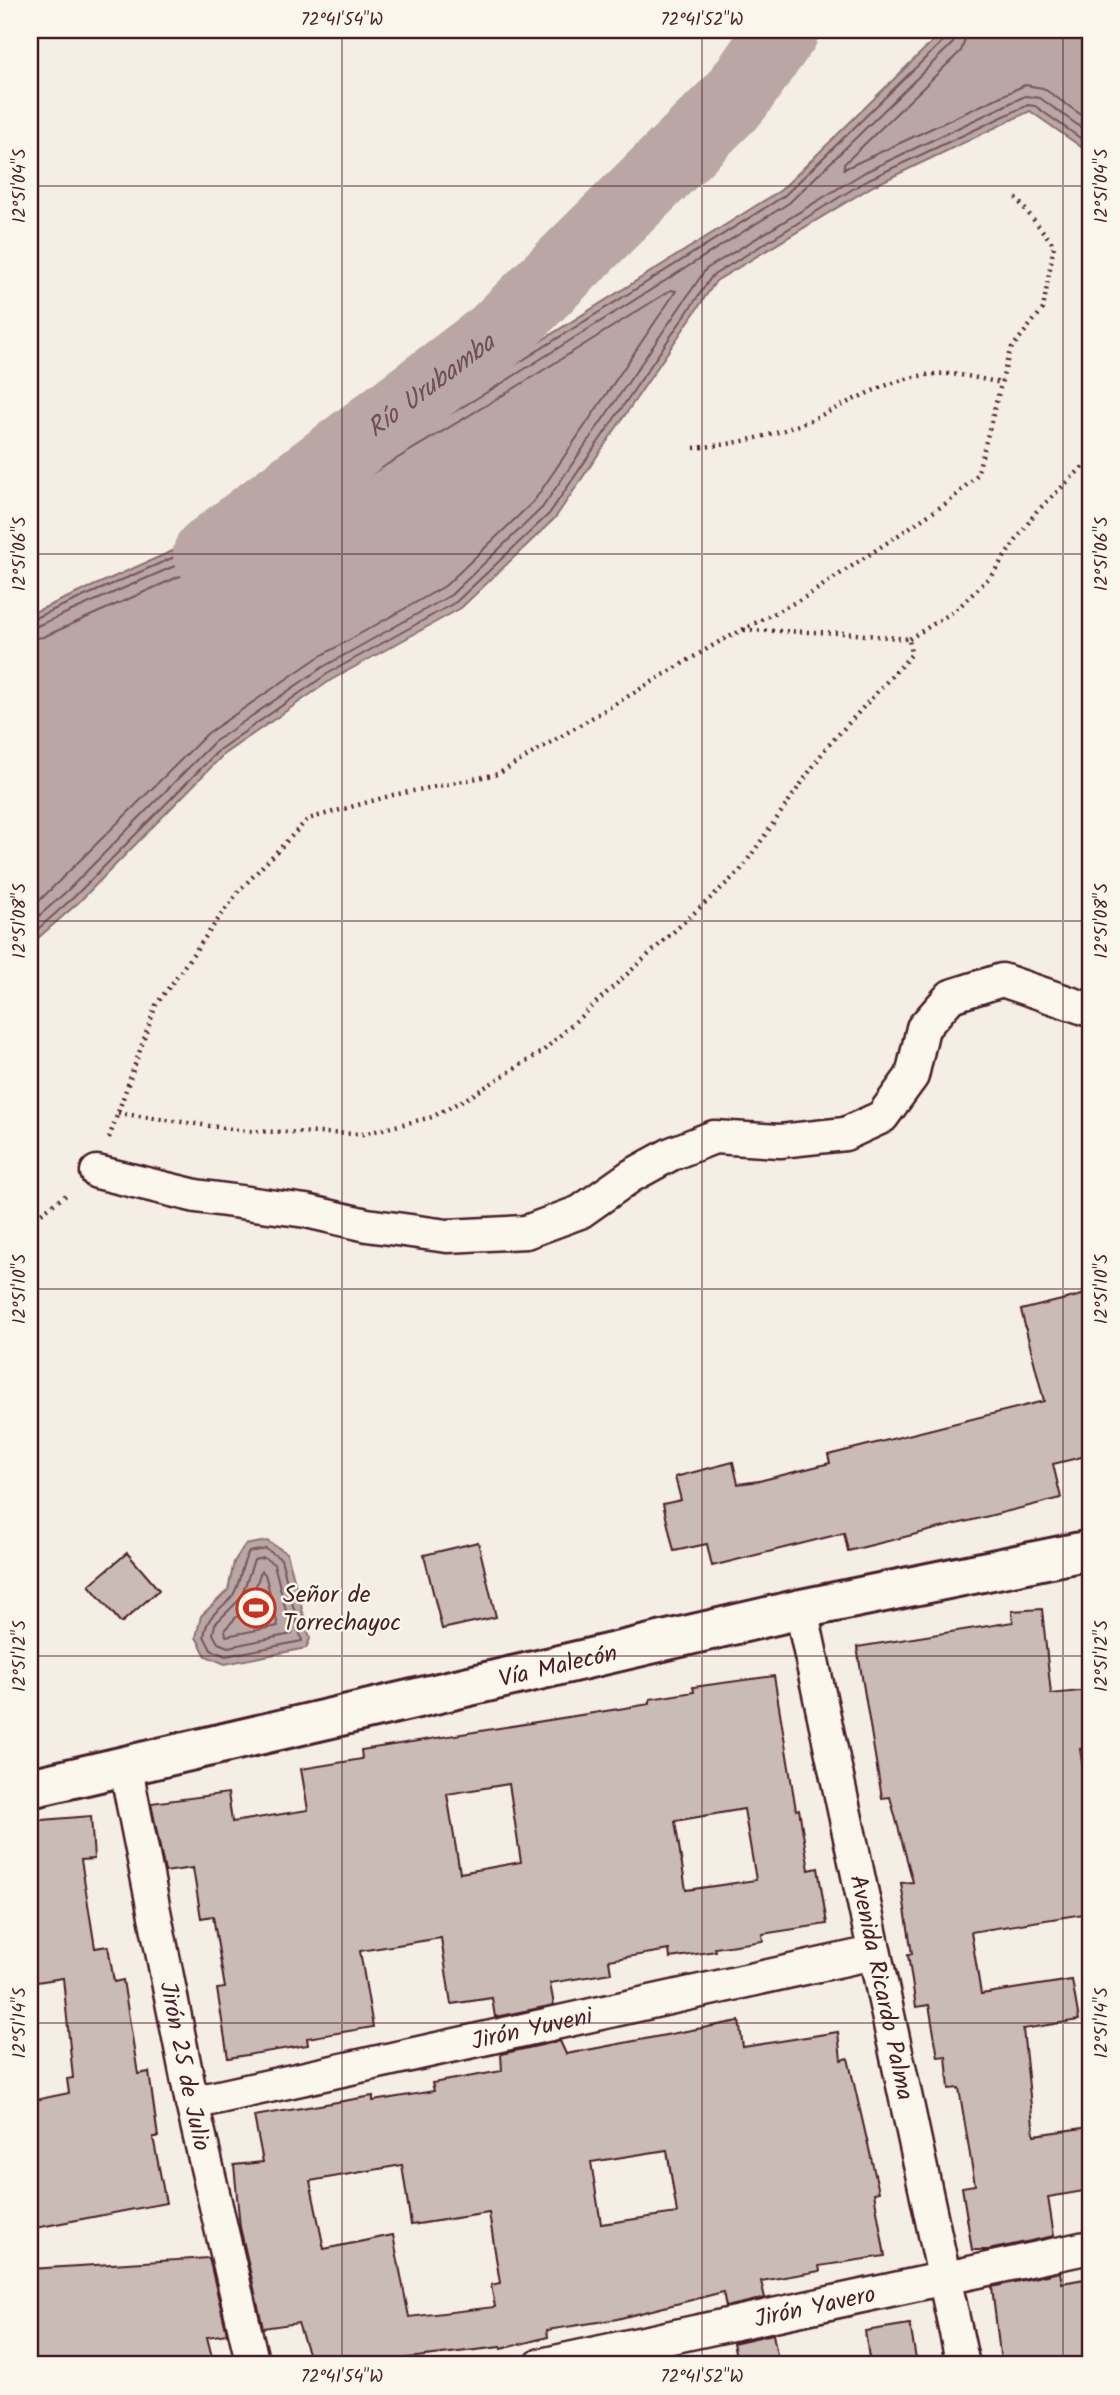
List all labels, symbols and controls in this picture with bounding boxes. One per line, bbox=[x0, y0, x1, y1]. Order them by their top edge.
text: 72°41'54"W bbox=[301, 6, 383, 35]
text: 72°41'52"W bbox=[660, 6, 744, 35]
text: 12°51'04"S bbox=[6, 148, 35, 223]
text: 12°51'04"S bbox=[1088, 148, 1117, 223]
water label: Río Urubamba bbox=[358, 323, 507, 449]
text: 12°51'06"S bbox=[6, 516, 35, 591]
text: 12°51'06"S bbox=[1088, 516, 1117, 591]
text: 12°51'08"S bbox=[6, 883, 35, 959]
text: 12°51'08"S bbox=[1088, 883, 1117, 959]
text: 12°51'10"S bbox=[6, 1253, 35, 1324]
text: 12°51'10"S bbox=[1088, 1253, 1117, 1324]
place label: Señor de Torrechayoc bbox=[283, 1576, 401, 1643]
sports icon: Señor de Torrechayoc bbox=[235, 1587, 277, 1629]
text: 12°51'12"S bbox=[6, 1620, 35, 1692]
text: 12°51'12"S bbox=[1088, 1620, 1117, 1692]
street label: Vía Malecón bbox=[495, 1634, 621, 1700]
street label: Avenida Ricardo Palma bbox=[837, 1871, 924, 2104]
street label: Jirón 25 de Julio bbox=[147, 1978, 221, 2155]
text: 12°51'14"S bbox=[6, 1987, 35, 2059]
text: 12°51'14"S bbox=[1088, 1987, 1117, 2059]
street label: Jirón Yuveni bbox=[468, 1997, 598, 2062]
street label: Jirón Yavero bbox=[751, 2276, 879, 2340]
text: 72°41'54"W bbox=[301, 2363, 383, 2392]
text: 72°41'52"W bbox=[660, 2363, 744, 2392]

